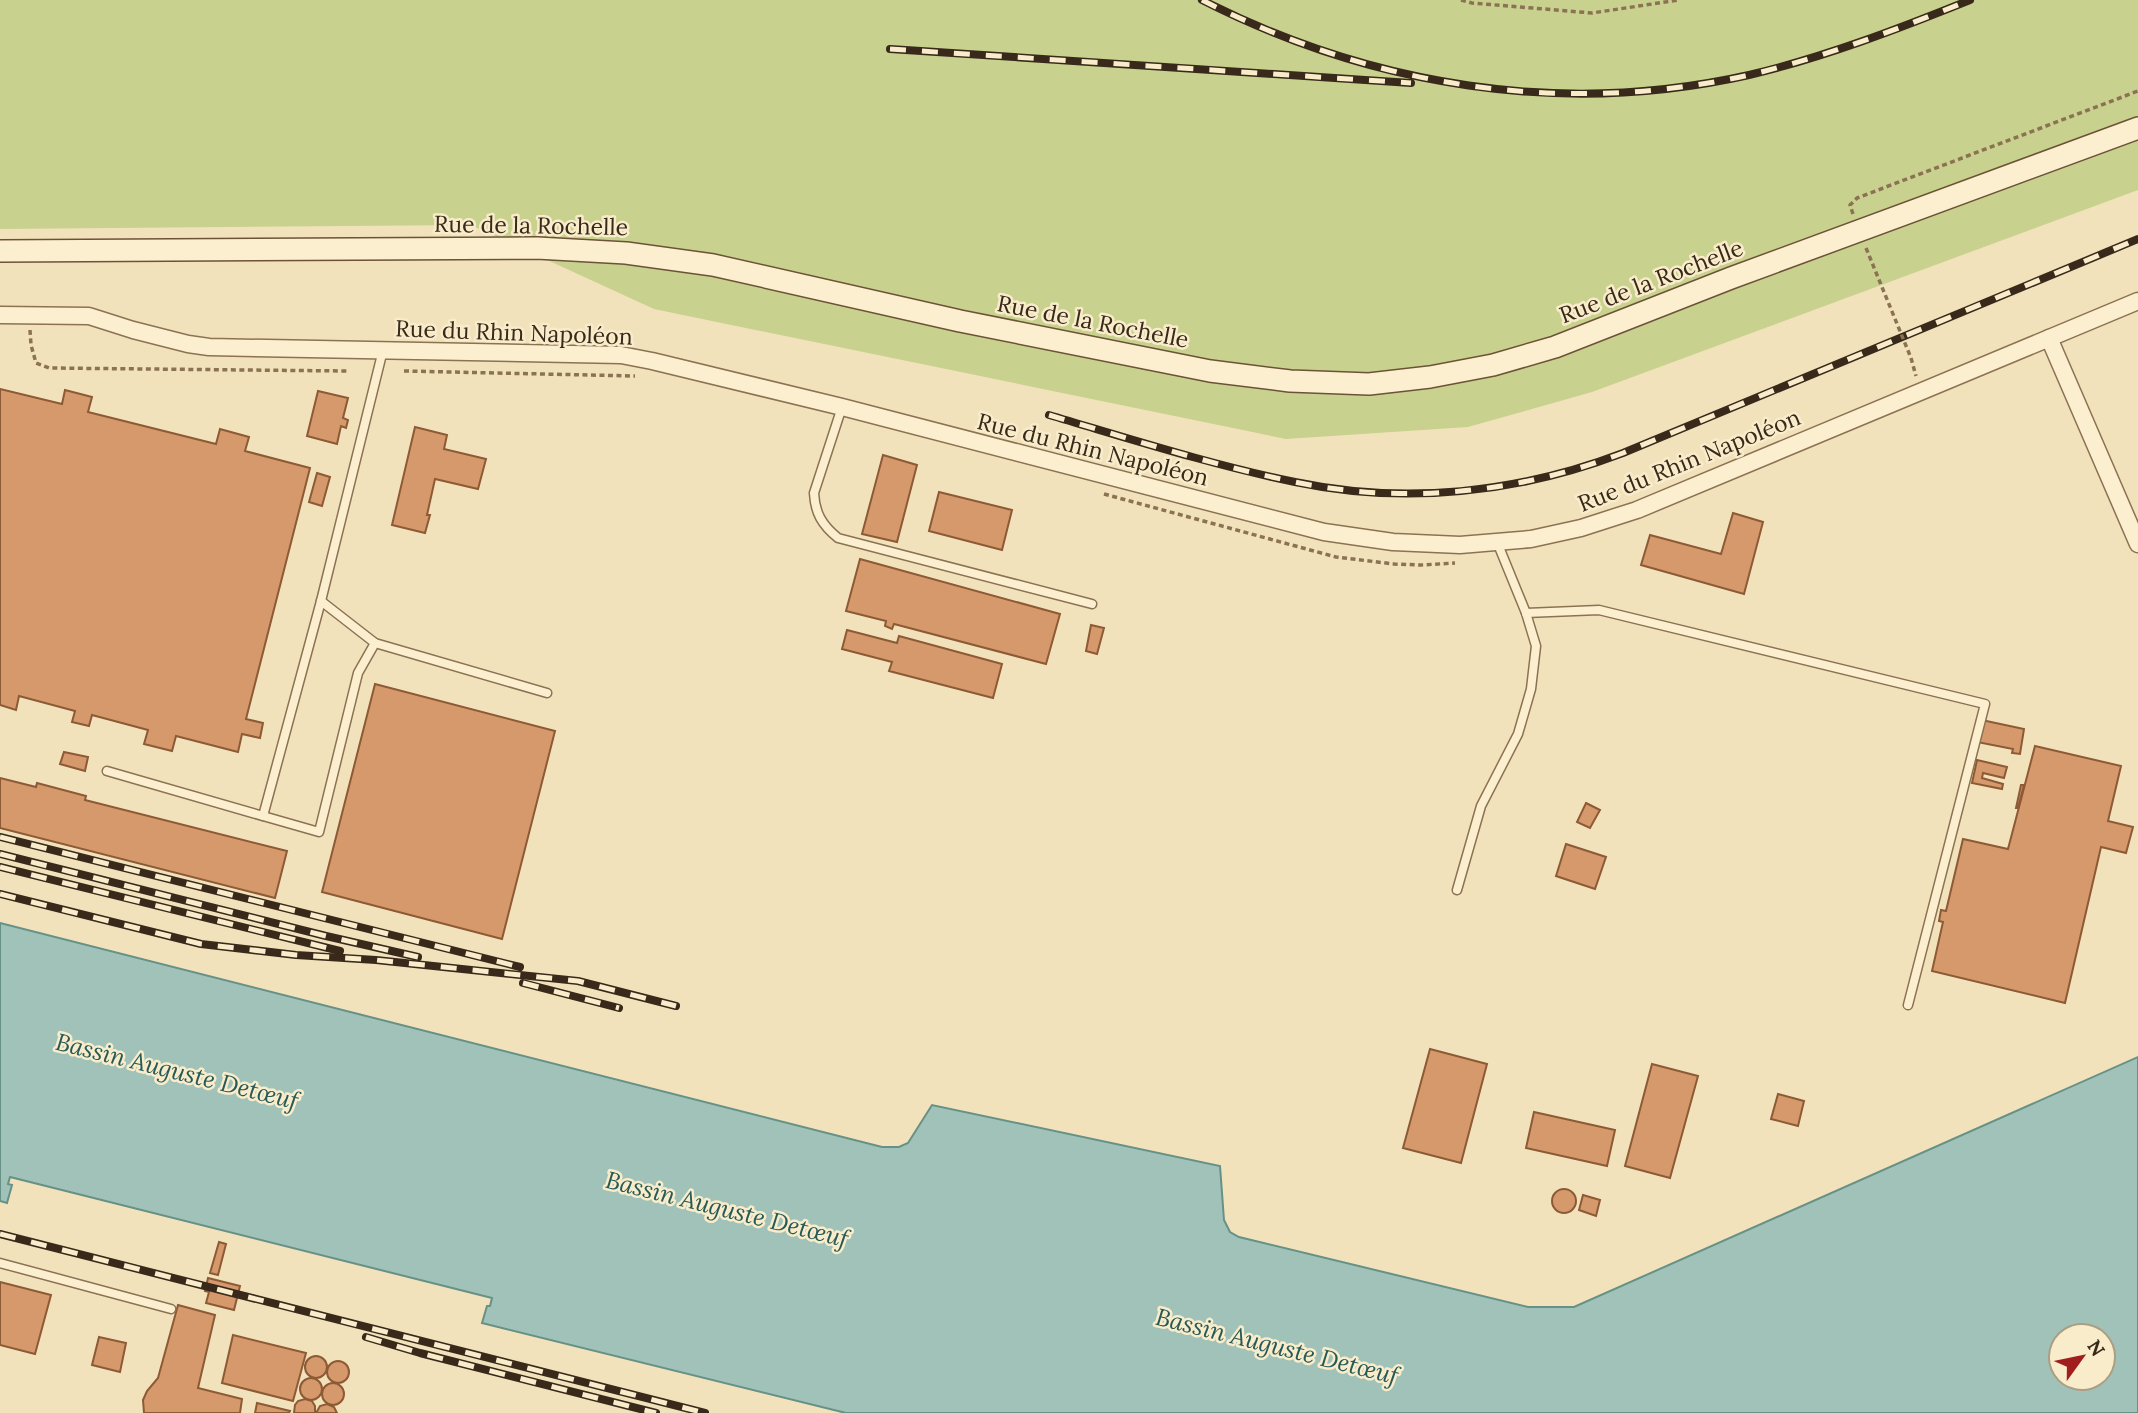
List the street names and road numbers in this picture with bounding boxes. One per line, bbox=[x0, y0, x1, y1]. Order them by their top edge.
street label: Rue de la Rochelle bbox=[434, 209, 628, 241]
street label: Rue de la Rochelle bbox=[1555, 233, 1747, 329]
street label: Rue de la Rochelle bbox=[995, 288, 1191, 354]
street label: Rue du Rhin Napoléon bbox=[395, 313, 633, 351]
street label: Rue du Rhin Napoléon bbox=[1574, 402, 1805, 518]
street label: Rue du Rhin Napoléon bbox=[974, 406, 1212, 492]

